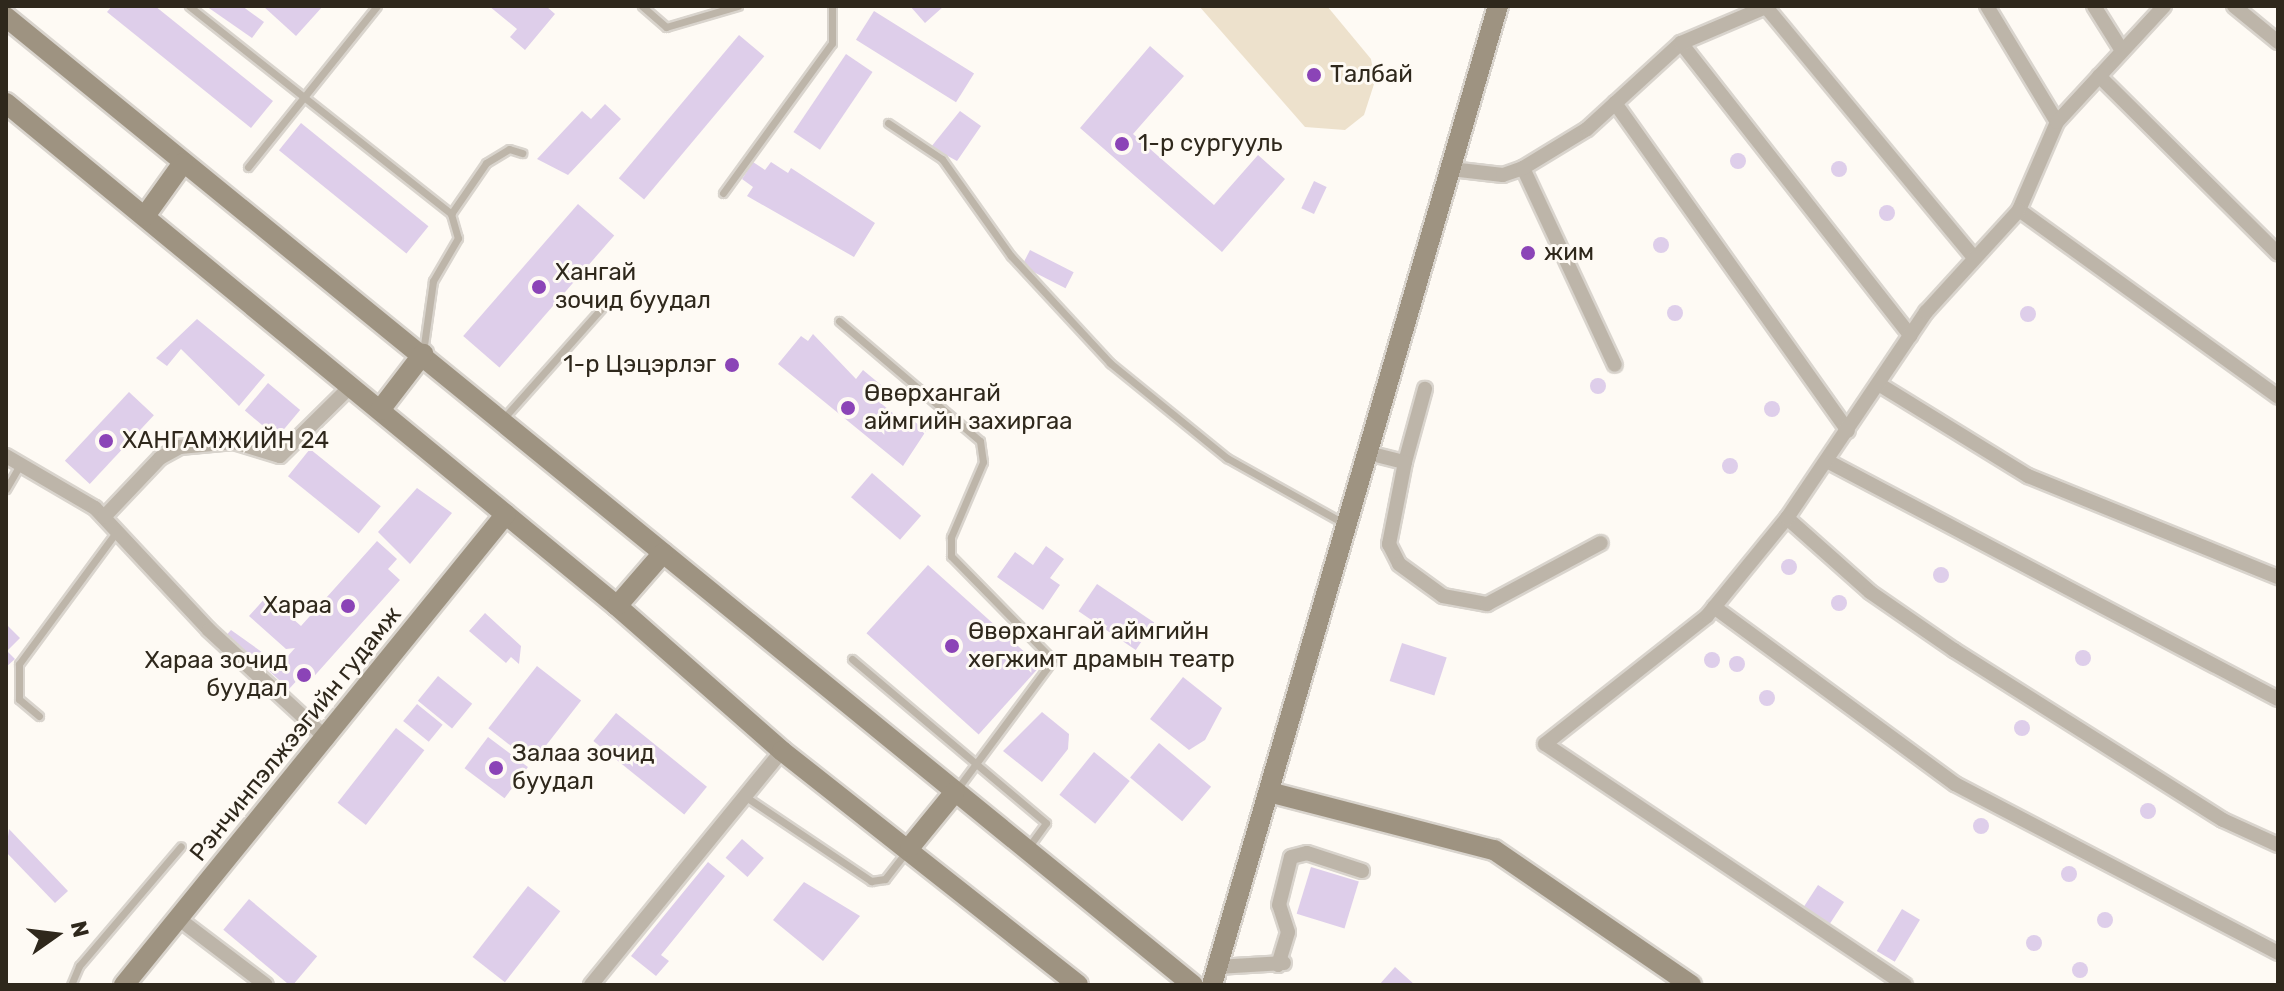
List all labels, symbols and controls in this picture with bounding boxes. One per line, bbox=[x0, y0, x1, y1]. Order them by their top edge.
place label: Талбай bbox=[1330, 61, 1413, 89]
marker: Талбай bbox=[1305, 66, 1323, 84]
place label: 1-р сургууль bbox=[1138, 130, 1283, 158]
marker: 1-р сургууль bbox=[1113, 135, 1131, 153]
place label: жим bbox=[1544, 239, 1594, 267]
marker: жим bbox=[1519, 244, 1537, 262]
place label: Хангай зочид буудал bbox=[555, 259, 711, 315]
marker: Хангай зочид буудал bbox=[530, 278, 548, 296]
place label: 1-р Цэцэрлэг bbox=[563, 351, 716, 379]
marker: 1-р Цэцэрлэг bbox=[723, 356, 741, 374]
place label: Өвөрхангай аймгийн захиргаа bbox=[864, 380, 1072, 436]
marker: Өвөрхангай аймгийн захиргаа bbox=[839, 399, 857, 417]
place label: ХАНГАМЖИЙН 24 bbox=[122, 427, 329, 455]
marker: ХАНГАМЖИЙН 24 bbox=[97, 432, 115, 450]
place label: Хараа bbox=[263, 592, 332, 620]
marker: Хараа bbox=[339, 597, 357, 615]
street label: Рэнчинпэлжээгийн гудамж bbox=[184, 601, 408, 867]
place label: Өвөрхангай аймгийн хөгжимт драмын театр bbox=[968, 618, 1235, 674]
marker: Өвөрхангай аймгийн хөгжимт драмын театр bbox=[943, 637, 961, 655]
place label: Хараа зочид буудал bbox=[145, 647, 288, 703]
marker: Хараа зочид буудал bbox=[295, 666, 313, 684]
place label: Залаа зочид буудал bbox=[512, 740, 655, 796]
marker: Залаа зочид буудал bbox=[487, 759, 505, 777]
north arrow bbox=[16, 895, 96, 975]
text: N bbox=[65, 918, 95, 940]

